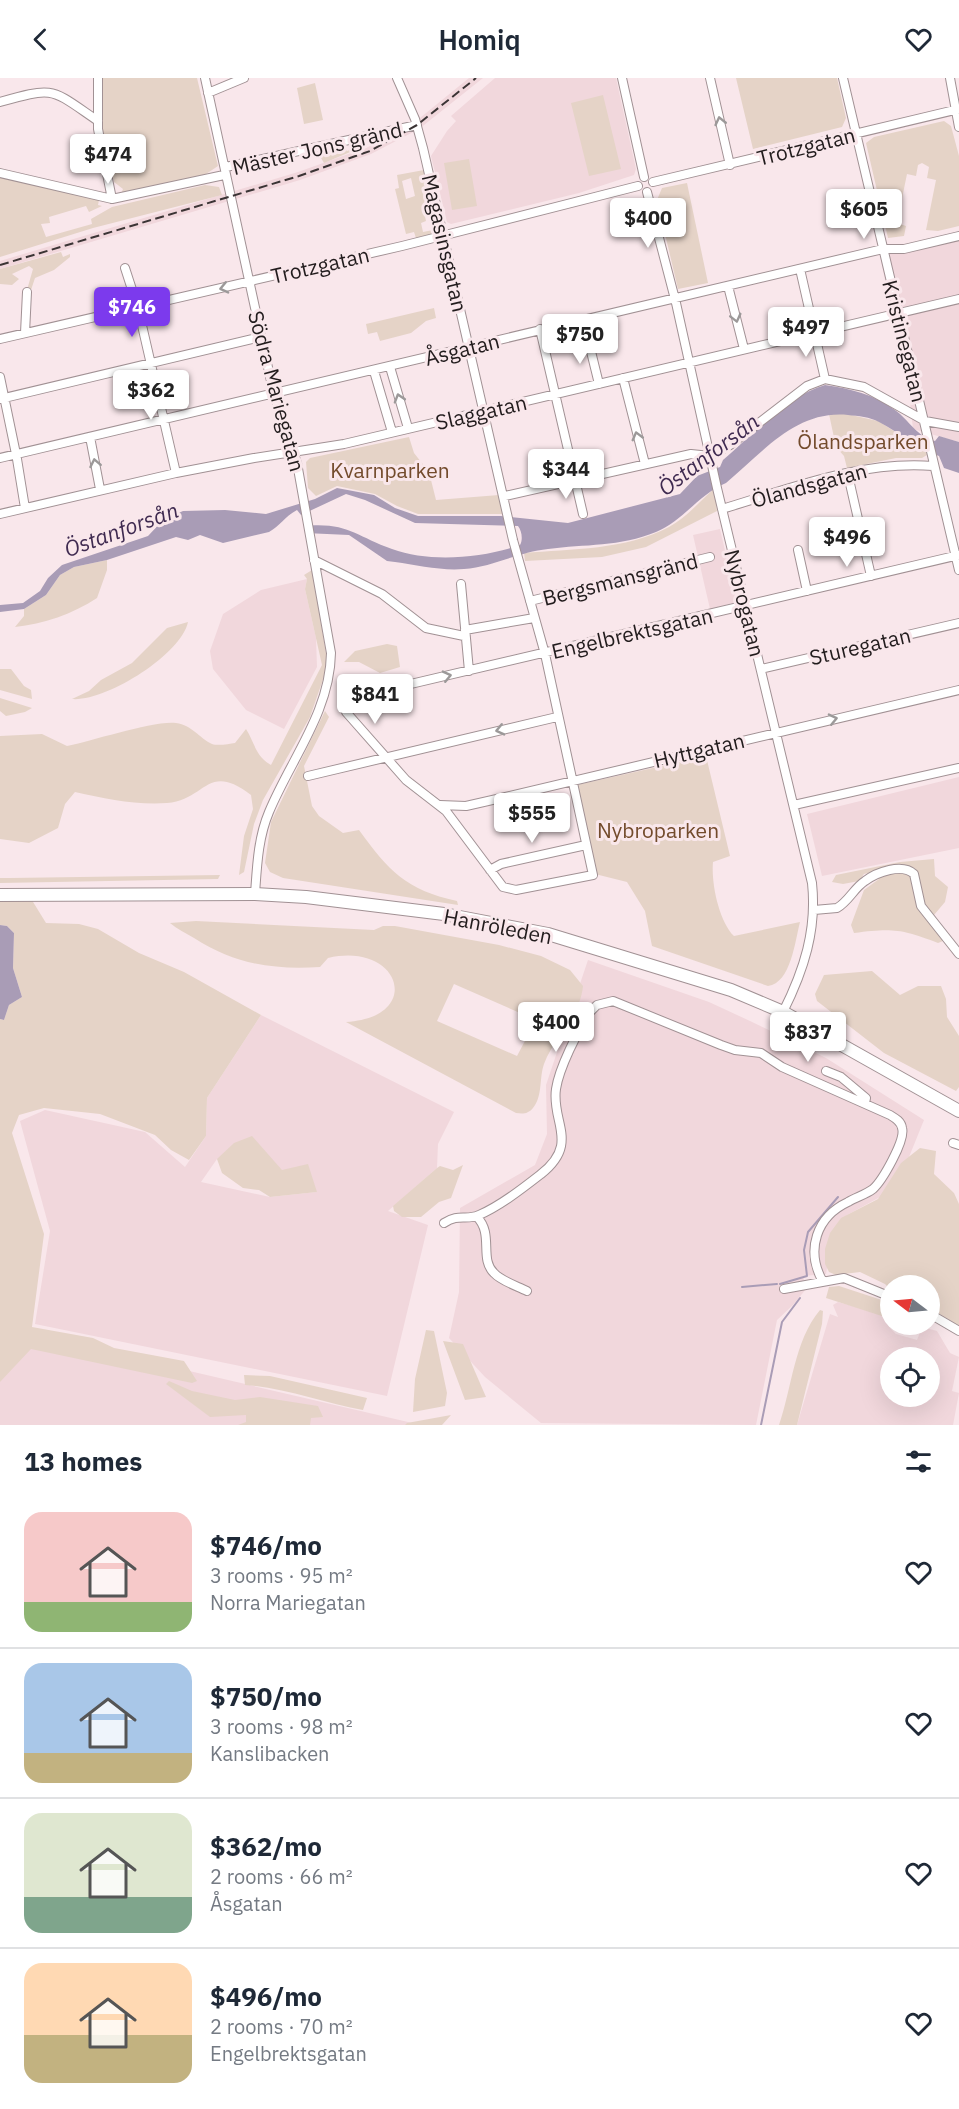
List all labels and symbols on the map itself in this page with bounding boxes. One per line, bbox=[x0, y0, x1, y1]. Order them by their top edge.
street label: Mäster Jons gränd bbox=[229, 115, 405, 181]
one-way arrow bbox=[714, 117, 727, 127]
street label: Trotzgatan bbox=[754, 120, 858, 172]
pin: $474 bbox=[72, 134, 144, 185]
street label: Magasinsgatan bbox=[416, 171, 474, 315]
pin: $605 bbox=[828, 189, 900, 240]
pin: $400 bbox=[612, 198, 684, 249]
street label: Trotzgatan bbox=[268, 240, 372, 290]
street label: Kristinegatan bbox=[876, 277, 934, 405]
one-way arrow bbox=[220, 280, 230, 293]
pin: $746 bbox=[96, 287, 168, 338]
street label: Södra Mariegatan bbox=[242, 307, 312, 475]
pin: $497 bbox=[770, 307, 842, 358]
one-way arrow bbox=[729, 312, 742, 322]
pin: $750 bbox=[544, 314, 616, 365]
street label: Åsgatan bbox=[422, 326, 502, 372]
pin: $362 bbox=[115, 370, 187, 421]
street label: Slaggatan bbox=[433, 388, 529, 436]
one-way arrow bbox=[394, 393, 406, 404]
water label: Östanforsån bbox=[652, 406, 764, 502]
park label: Ölandsparken bbox=[797, 427, 929, 455]
one-way arrow bbox=[632, 431, 644, 442]
pin: $344 bbox=[530, 449, 602, 500]
park label: Kvarnparken bbox=[330, 456, 450, 484]
street label: Ölandsgatan bbox=[748, 456, 870, 514]
one-way arrow bbox=[89, 458, 102, 468]
water label: Östanforsån bbox=[60, 495, 182, 563]
pin: $496 bbox=[811, 517, 883, 568]
street label: Bergsmansgränd bbox=[539, 546, 701, 612]
street label: Nybrogatan bbox=[718, 546, 772, 660]
street label: Engelbrektsgatan bbox=[549, 601, 715, 665]
street label: Sturegatan bbox=[806, 621, 914, 671]
one-way arrow bbox=[442, 670, 452, 683]
pin: $841 bbox=[339, 674, 411, 725]
one-way arrow bbox=[828, 714, 838, 727]
one-way arrow bbox=[496, 722, 506, 735]
street label: Hyttgatan bbox=[651, 726, 747, 774]
pin: $555 bbox=[496, 793, 568, 844]
park label: Nybroparken bbox=[597, 816, 719, 844]
street label: Hanröleden bbox=[441, 902, 555, 950]
pin: $400 bbox=[520, 1002, 592, 1053]
pin: $837 bbox=[772, 1012, 844, 1063]
north arrow bbox=[880, 1275, 940, 1335]

